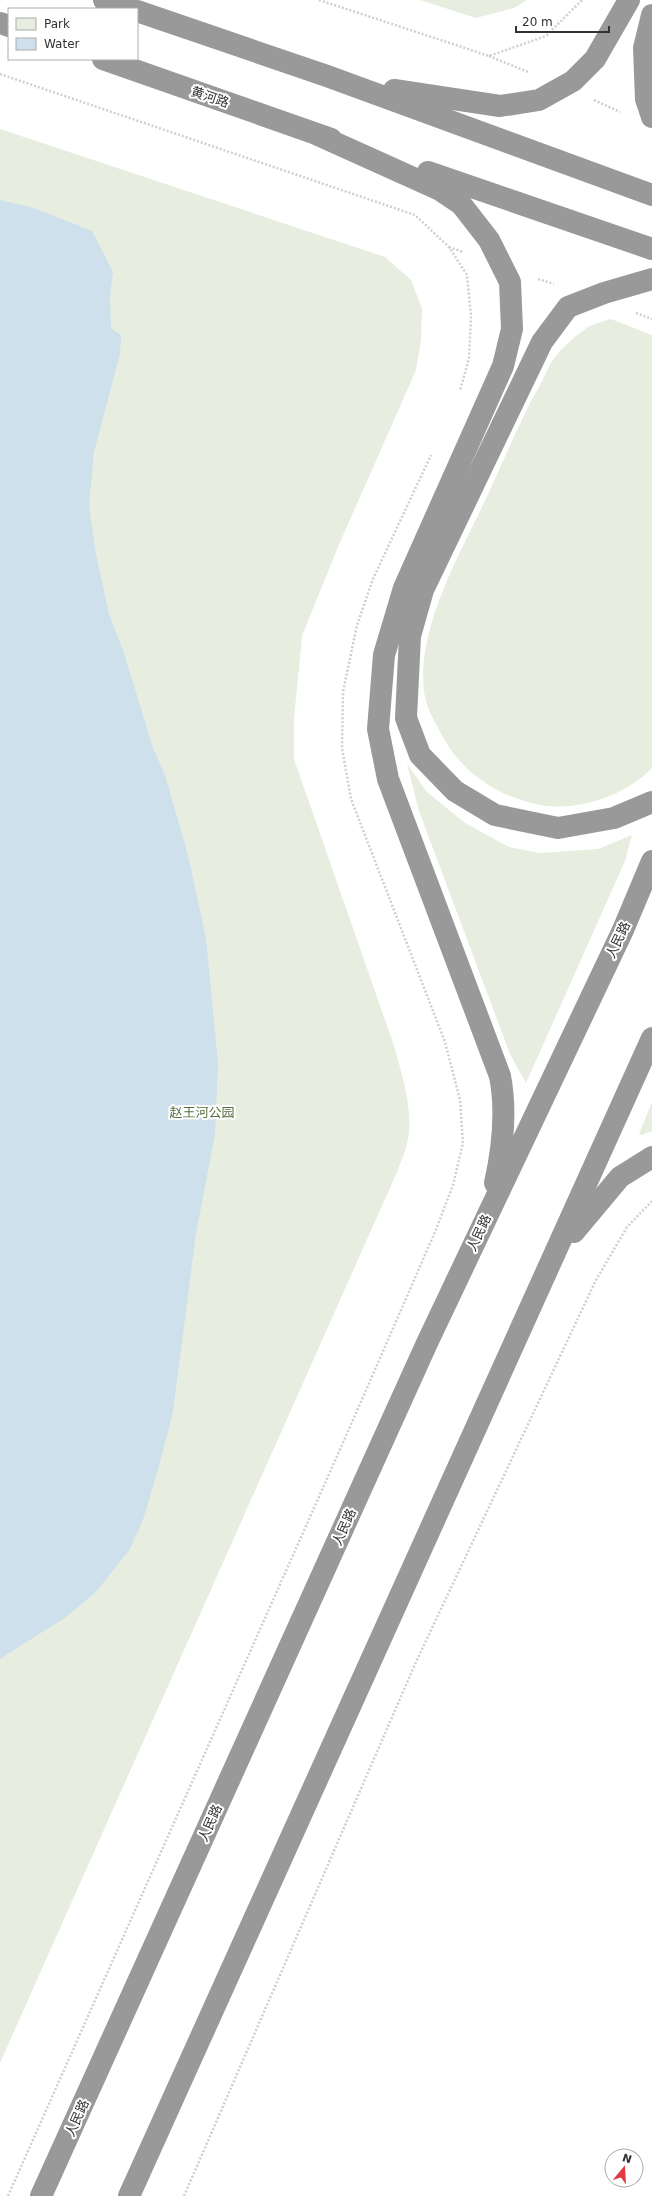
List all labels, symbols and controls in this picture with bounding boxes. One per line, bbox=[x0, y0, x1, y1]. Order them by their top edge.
legend bbox=[8, 8, 138, 60]
scale bar bbox=[516, 8, 609, 34]
text: 20 m bbox=[522, 15, 553, 29]
text: Park bbox=[44, 17, 70, 31]
text: Water bbox=[44, 37, 80, 51]
street label: 黄河路 bbox=[189, 84, 231, 110]
street label: 人民路 bbox=[603, 919, 633, 961]
park label: 赵王河公园 bbox=[169, 1105, 235, 1120]
street label: 人民路 bbox=[464, 1212, 494, 1254]
street label: 人民路 bbox=[329, 1506, 359, 1548]
street label: 人民路 bbox=[195, 1802, 225, 1844]
street label: 人民路 bbox=[62, 2097, 92, 2139]
north arrow bbox=[604, 2148, 644, 2188]
text: N bbox=[621, 2151, 633, 2167]

